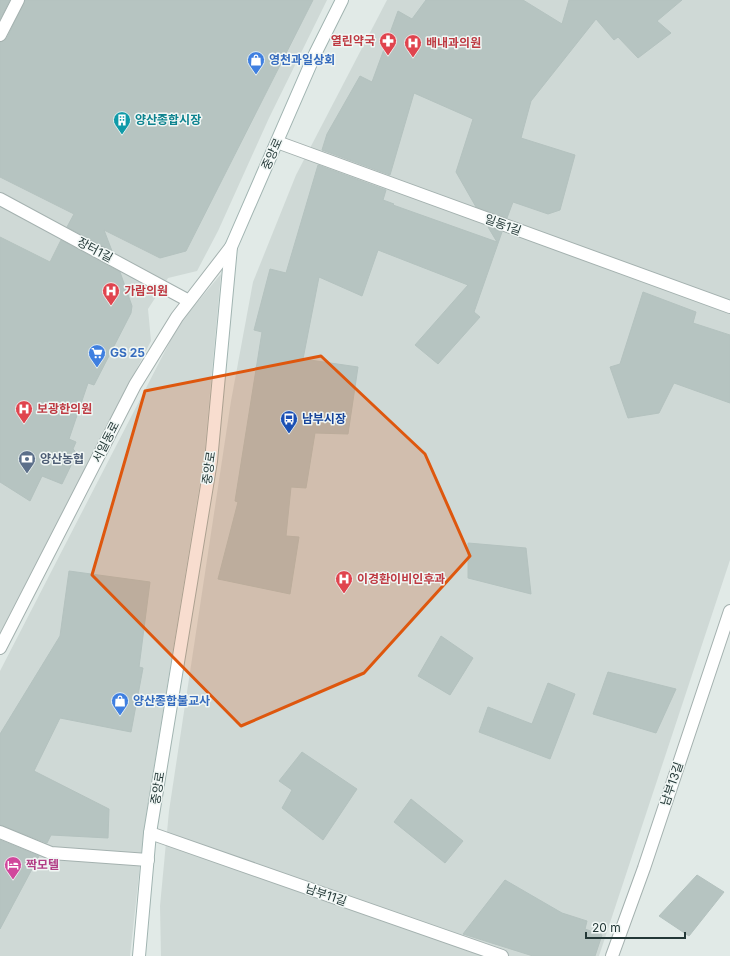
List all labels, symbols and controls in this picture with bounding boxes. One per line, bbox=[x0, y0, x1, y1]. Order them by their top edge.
pharmacy icon: 열린약국 bbox=[378, 31, 398, 56]
place label: 열린약국 bbox=[331, 33, 375, 48]
hospital icon: 배내과의원 bbox=[403, 33, 423, 58]
place label: 배내과의원 bbox=[426, 35, 481, 50]
shop icon: 영천과일상회 bbox=[246, 50, 266, 75]
place label: 영천과일상회 bbox=[269, 52, 335, 67]
building icon: 양산종합시장 bbox=[112, 110, 132, 135]
place label: 양산종합시장 bbox=[135, 112, 201, 127]
street label: 중앙로 bbox=[258, 136, 285, 172]
street label: 일동1길 bbox=[483, 211, 524, 238]
street label: 장터1길 bbox=[75, 234, 116, 265]
hospital icon: 가람의원 bbox=[101, 281, 121, 306]
place label: 가람의원 bbox=[124, 283, 168, 298]
supermarket icon: GS 25 bbox=[87, 343, 107, 368]
place label: GS 25 bbox=[110, 345, 145, 360]
hospital icon: 보광한의원 bbox=[14, 399, 34, 424]
place label: 보광한의원 bbox=[37, 401, 92, 416]
bus stop icon: 남부시장 bbox=[279, 409, 299, 434]
place label: 남부시장 bbox=[302, 411, 346, 426]
street label: 서일동로 bbox=[89, 419, 122, 465]
bank icon: 양산농협 bbox=[17, 449, 37, 474]
street label: 중앙로 bbox=[199, 450, 218, 485]
place label: 양산농협 bbox=[40, 451, 84, 466]
hospital icon: 이경환이비인후과 bbox=[334, 569, 354, 594]
place label: 이경환이비인후과 bbox=[357, 571, 445, 586]
shop icon: 양산종합불교사 bbox=[110, 691, 130, 716]
place label: 양산종합불교사 bbox=[133, 693, 210, 708]
street label: 남부13길 bbox=[657, 760, 686, 808]
street label: 중앙로 bbox=[148, 770, 168, 805]
hotel icon: 짝모텔 bbox=[3, 855, 23, 880]
place label: 짝모텔 bbox=[26, 857, 59, 872]
street label: 남부11길 bbox=[303, 880, 349, 909]
scale bar bbox=[586, 914, 685, 940]
text: 20 m bbox=[592, 920, 621, 935]

